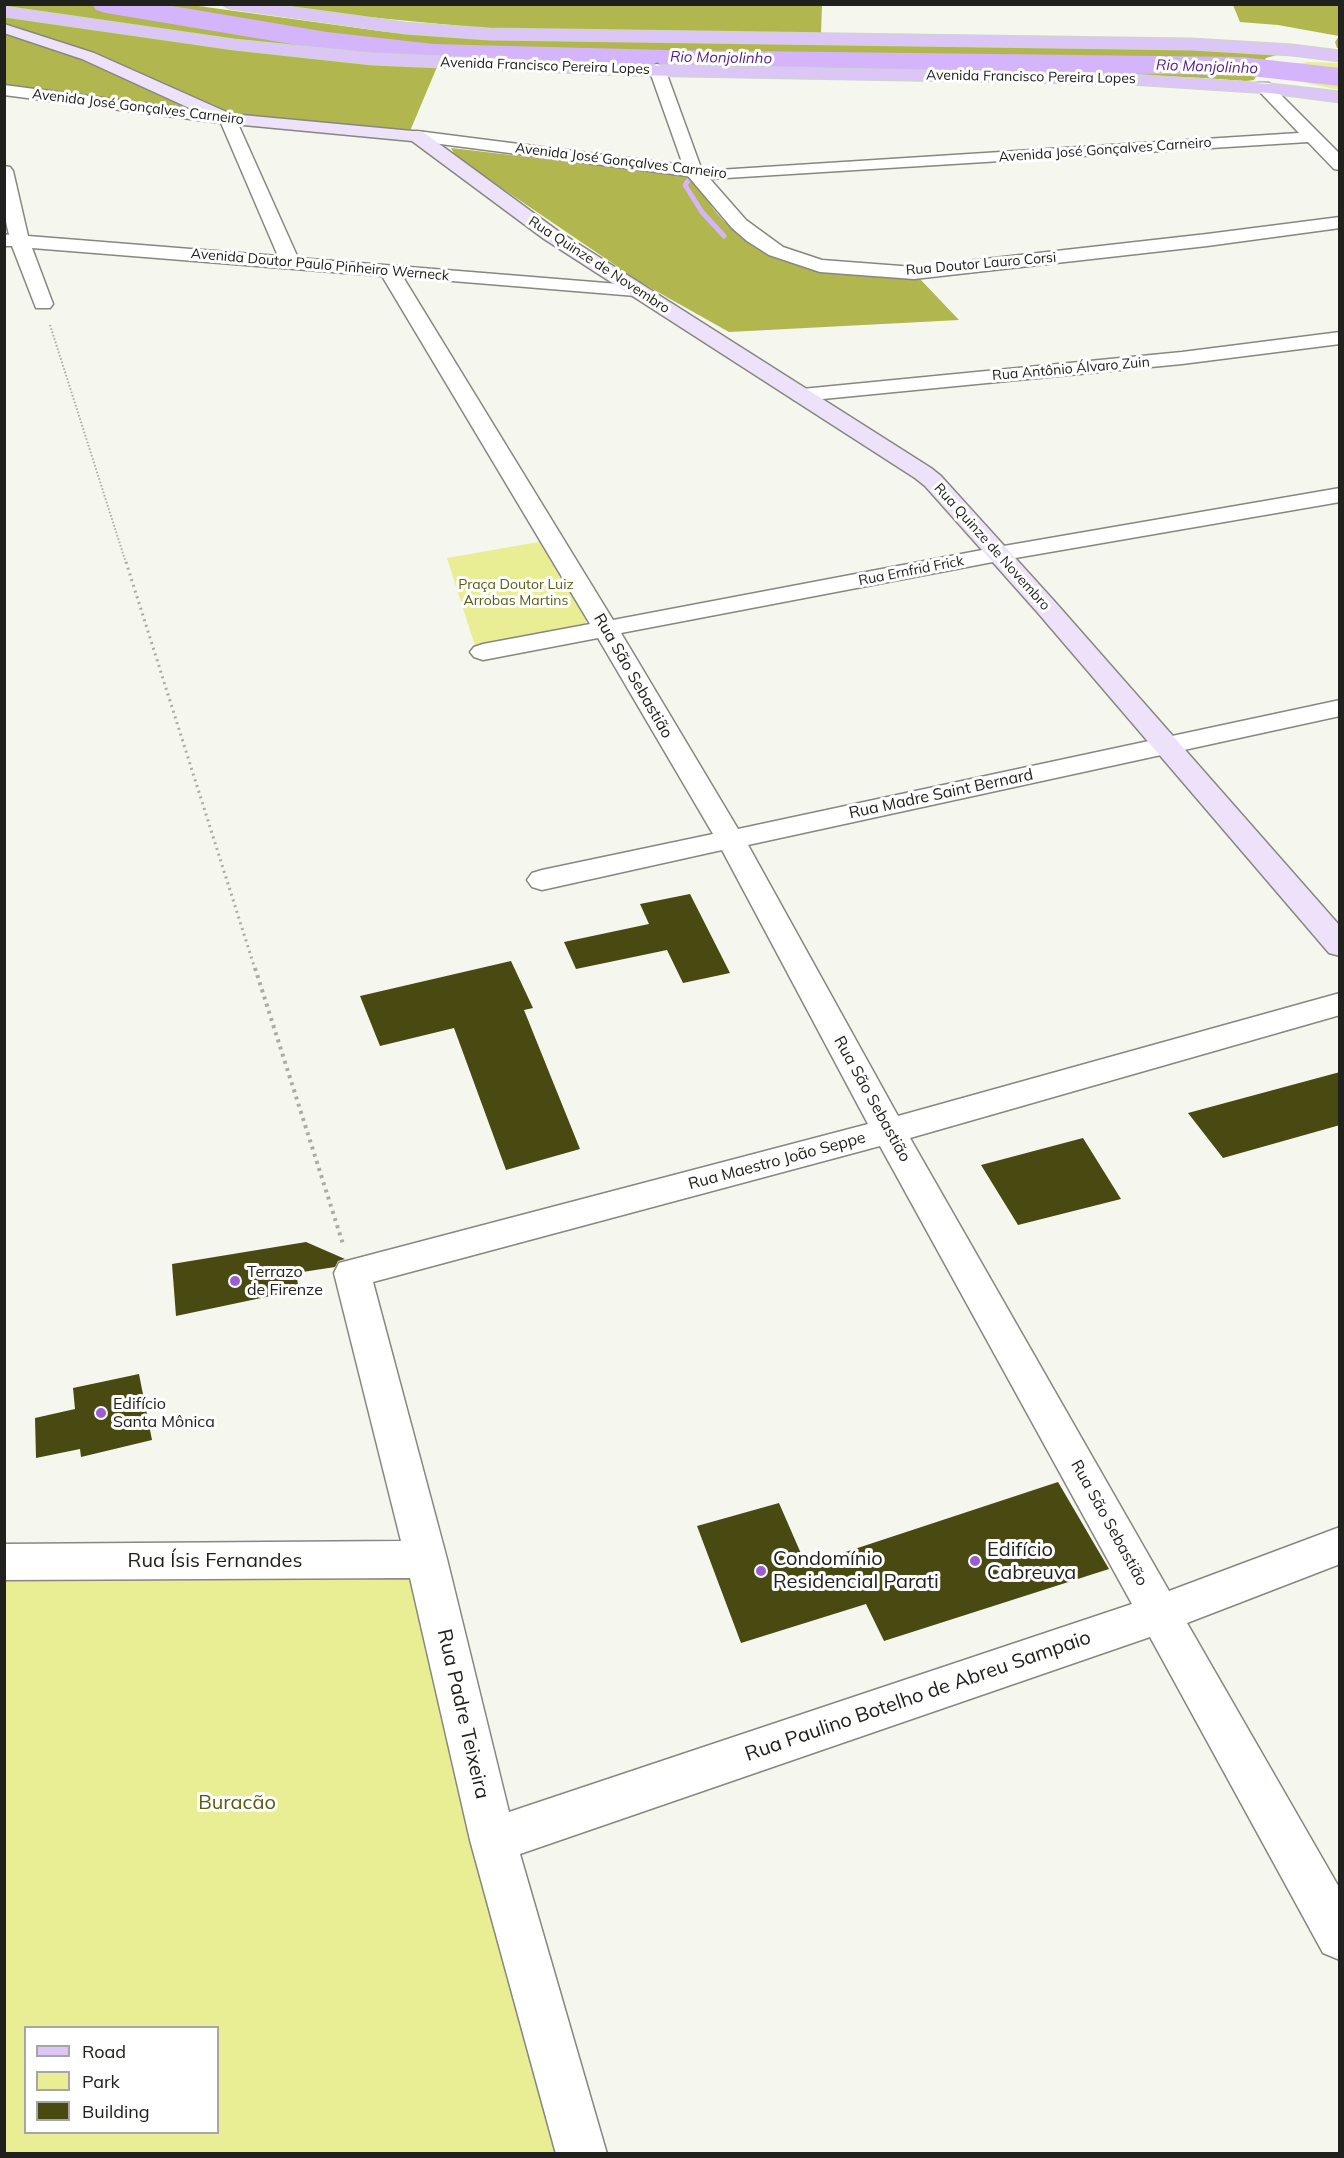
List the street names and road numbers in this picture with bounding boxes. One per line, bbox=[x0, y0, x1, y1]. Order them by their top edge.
street label: Avenida Francisco Pereira Lopes bbox=[440, 54, 650, 78]
street label: Avenida Francisco Pereira Lopes bbox=[926, 67, 1136, 87]
street label: Avenida José Gonçalves Carneiro bbox=[31, 86, 245, 128]
street label: Avenida José Gonçalves Carneiro bbox=[998, 134, 1212, 166]
street label: Avenida José Gonçalves Carneiro bbox=[514, 140, 728, 182]
street label: Rua Quinze de Novembro bbox=[525, 213, 673, 317]
street label: Avenida Doutor Paulo Pinheiro Werneck bbox=[190, 245, 450, 285]
street label: Rua Doutor Lauro Corsi bbox=[905, 249, 1057, 279]
street label: Rua Antônio Álvaro Zuin bbox=[992, 354, 1150, 384]
street label: Rua Quinze de Novembro bbox=[930, 480, 1054, 614]
street label: Rua Ernfrid Frick bbox=[857, 553, 965, 589]
street label: Rua São Sebastião bbox=[589, 610, 677, 742]
street label: Rua Madre Saint Bernard bbox=[847, 765, 1035, 823]
street label: Rua São Sebastião bbox=[829, 1033, 915, 1165]
street label: Rua Maestro João Seppe bbox=[686, 1128, 868, 1194]
street label: Rua São Sebastião bbox=[1066, 1457, 1152, 1589]
street label: Rua Ísis Fernandes bbox=[128, 1549, 302, 1573]
street label: Rua Paulino Botelho de Abreu Sampaio bbox=[742, 1625, 1094, 1767]
street label: Rua Padre Teixeira bbox=[432, 1627, 494, 1801]

